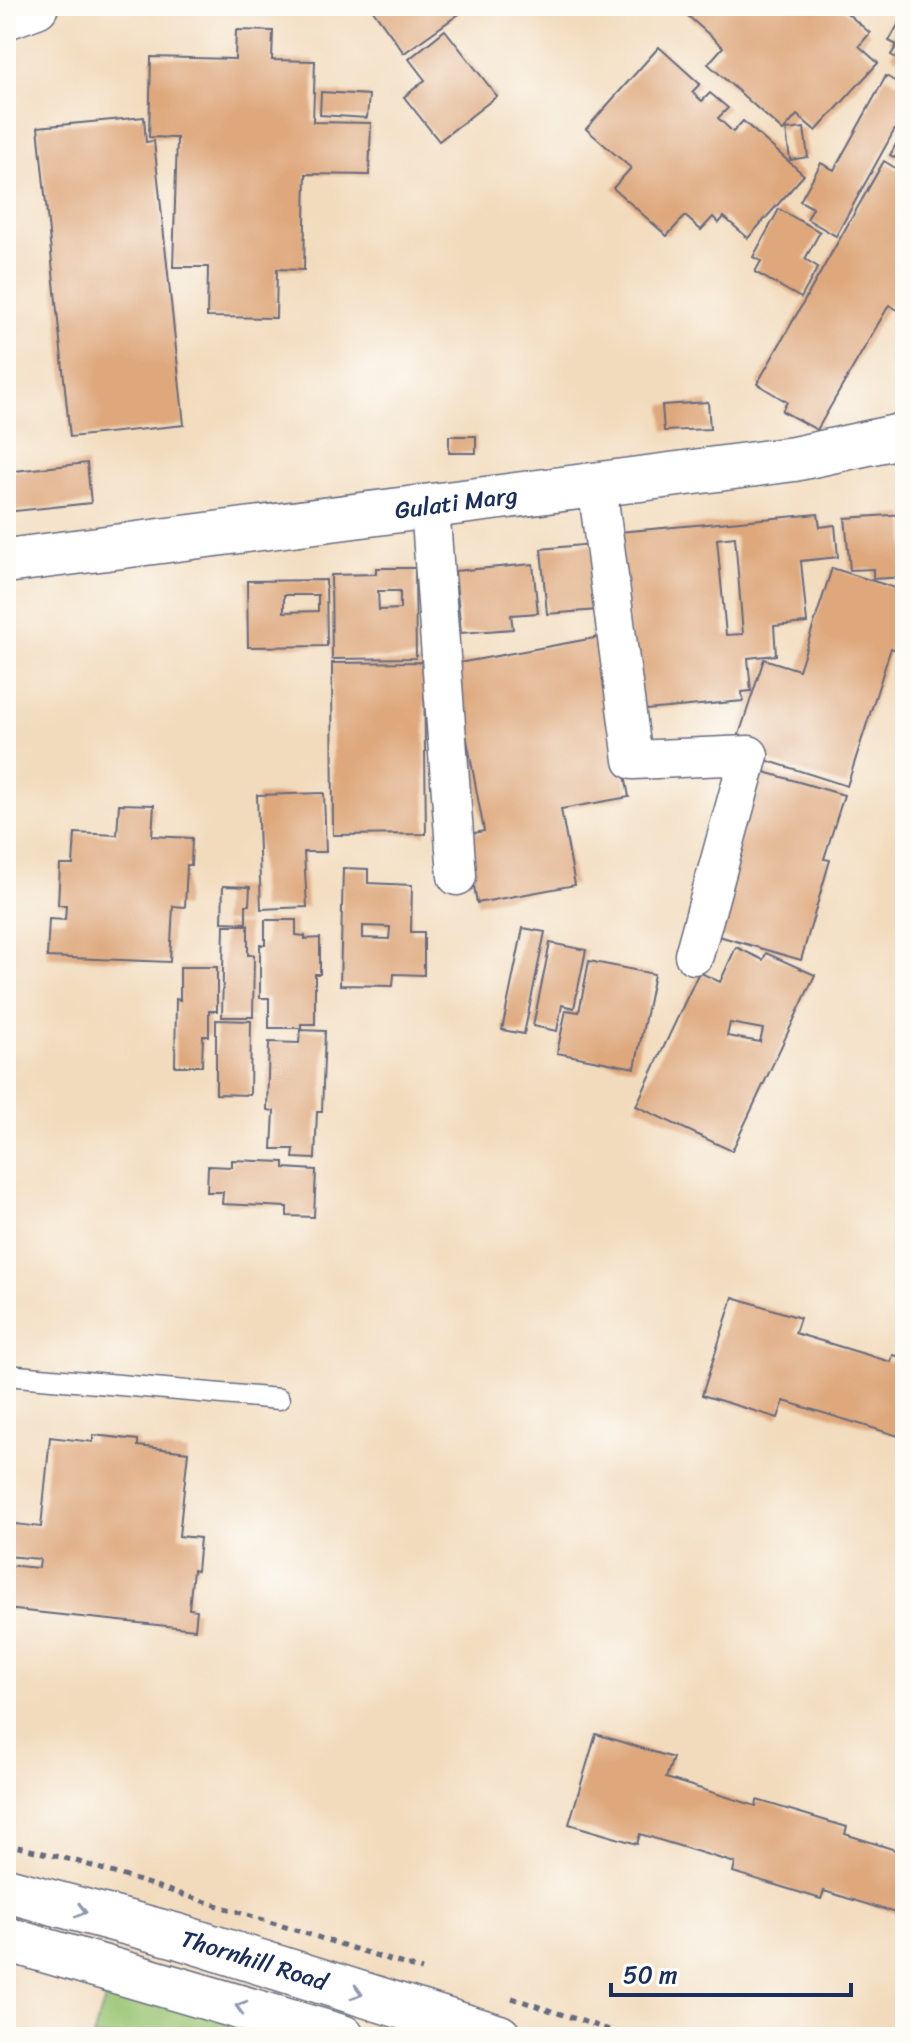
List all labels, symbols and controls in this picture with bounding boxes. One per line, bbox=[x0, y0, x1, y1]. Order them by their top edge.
street label: Gulati Marg bbox=[392, 474, 520, 531]
one-way arrow bbox=[74, 1901, 88, 1918]
street label: Thornhill Road bbox=[176, 1918, 335, 2004]
scale bar bbox=[611, 1947, 851, 1997]
text: 50 m bbox=[623, 1954, 678, 1996]
one-way arrow bbox=[350, 1984, 364, 2000]
one-way arrow bbox=[234, 2000, 248, 2016]

